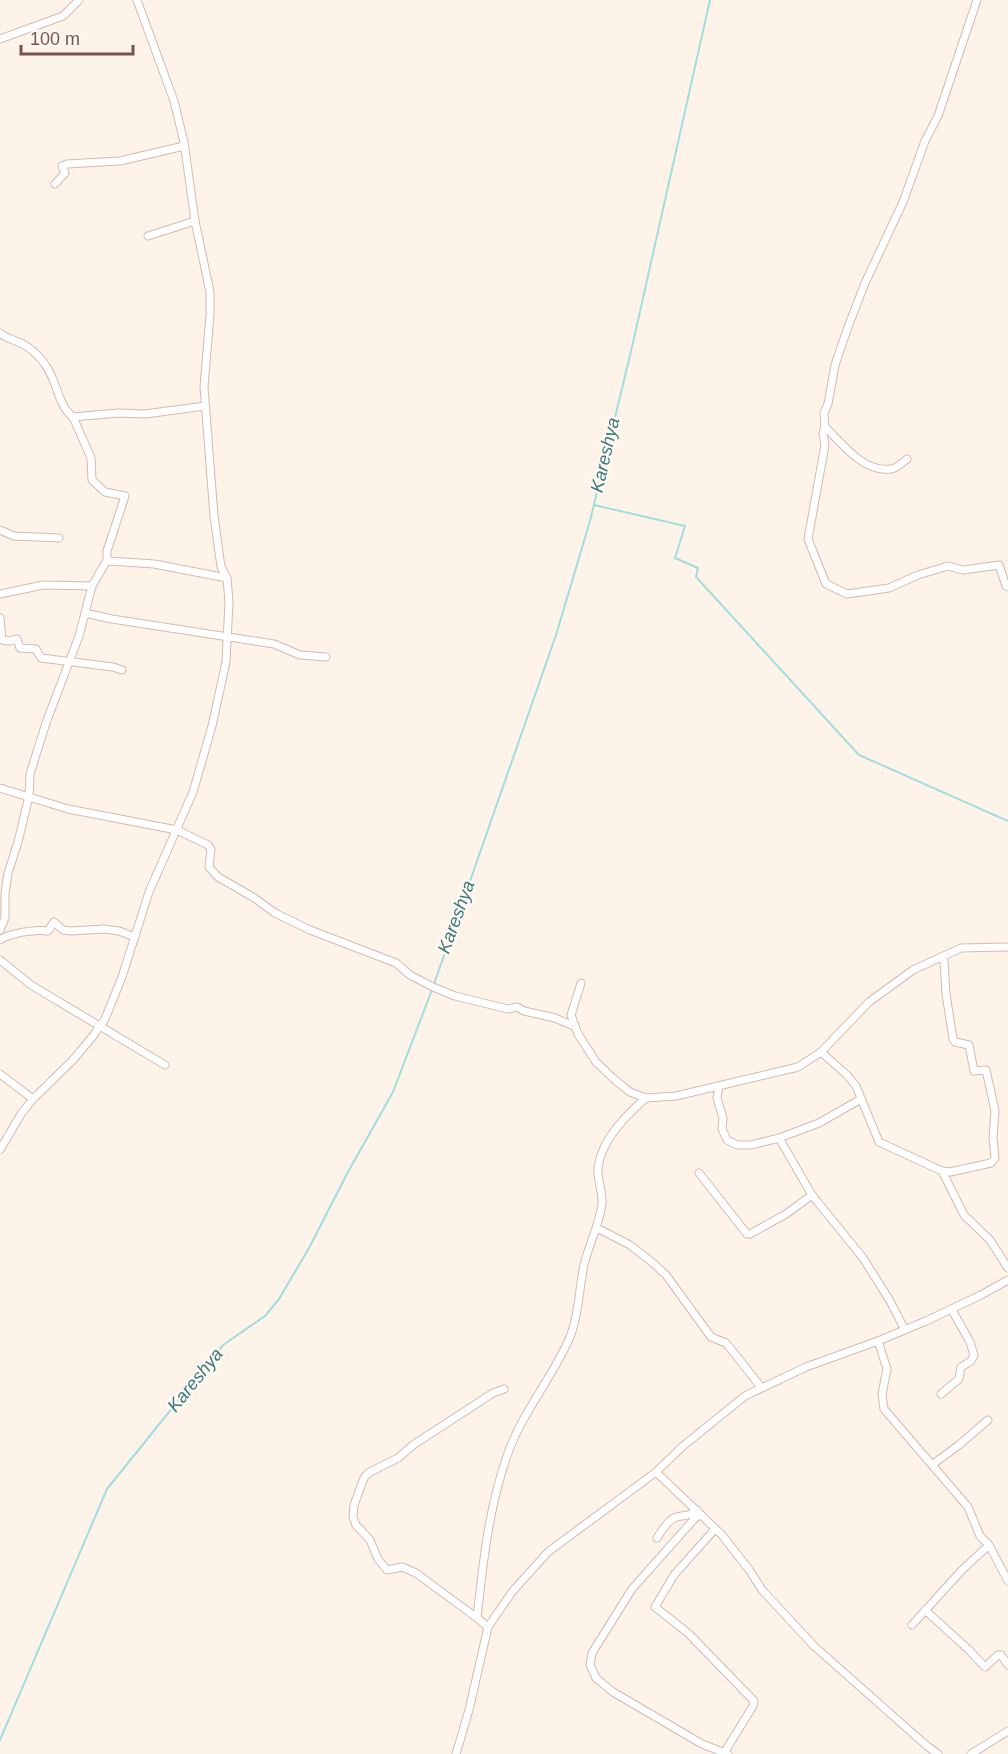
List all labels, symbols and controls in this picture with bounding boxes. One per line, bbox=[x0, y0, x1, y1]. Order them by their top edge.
scale bar bbox=[21, 18, 134, 56]
text: 100 m bbox=[30, 29, 80, 49]
water label: Kareshya bbox=[587, 416, 623, 494]
water label: Kareshya bbox=[434, 878, 478, 956]
water label: Kareshya bbox=[163, 1344, 227, 1416]

